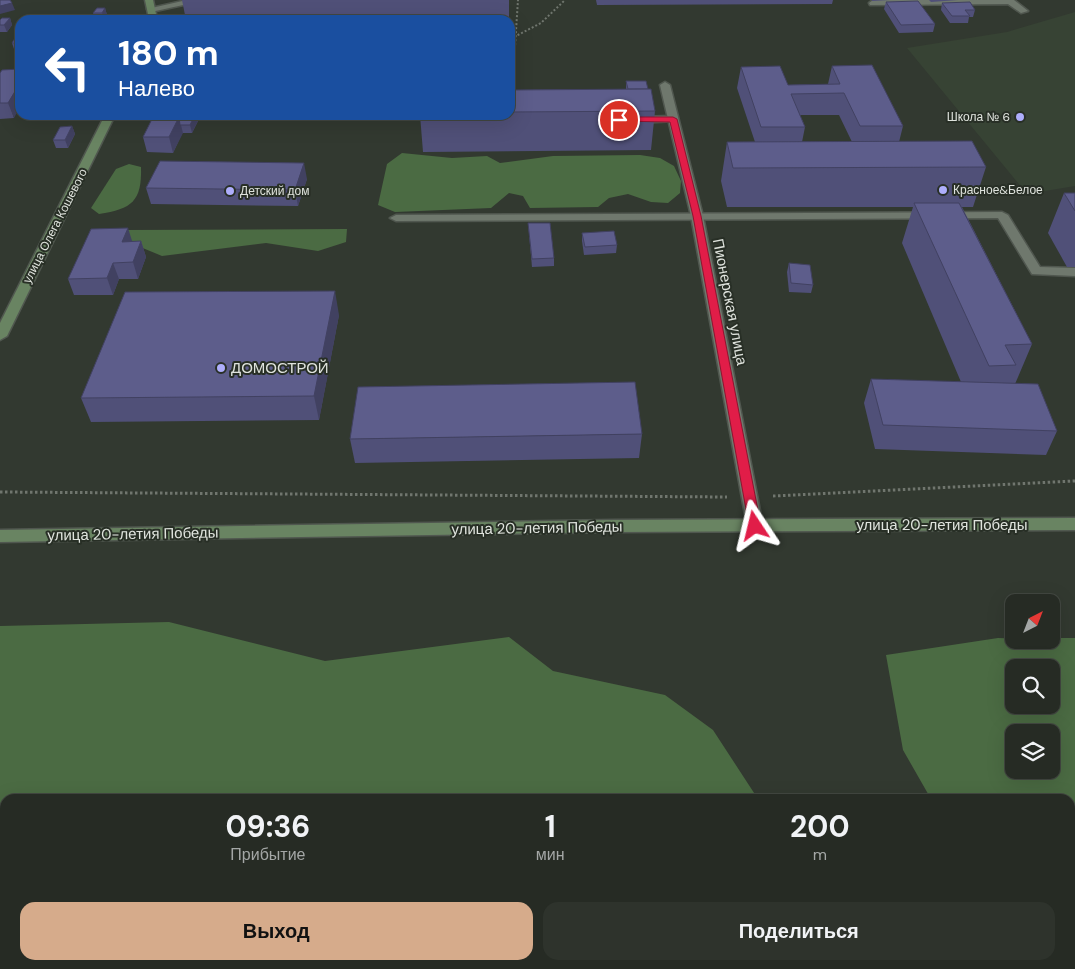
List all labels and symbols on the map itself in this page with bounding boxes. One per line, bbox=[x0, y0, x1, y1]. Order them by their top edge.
pin bbox=[598, 99, 640, 141]
place label: Школа № 6 bbox=[947, 109, 1010, 125]
marker: Школа № 6 bbox=[1014, 111, 1026, 123]
street label: улица Олега Кошевого bbox=[19, 166, 91, 286]
place label: Красное&Белое bbox=[953, 182, 1043, 198]
place label: Детский дом bbox=[240, 183, 310, 199]
marker: Красное&Белое bbox=[937, 184, 949, 196]
marker: Детский дом bbox=[224, 185, 236, 197]
street label: Пионерская улица bbox=[708, 237, 752, 368]
place label: ДОМОСТРОЙ bbox=[231, 358, 329, 378]
marker: ДОМОСТРОЙ bbox=[215, 362, 227, 374]
position arrow bbox=[728, 499, 780, 551]
street label: улица 20-летия Победы bbox=[856, 515, 1028, 535]
street label: улица 20-летия Победы bbox=[451, 517, 623, 539]
street label: улица 20-летия Победы bbox=[47, 523, 219, 545]
north arrow bbox=[1005, 594, 1060, 649]

